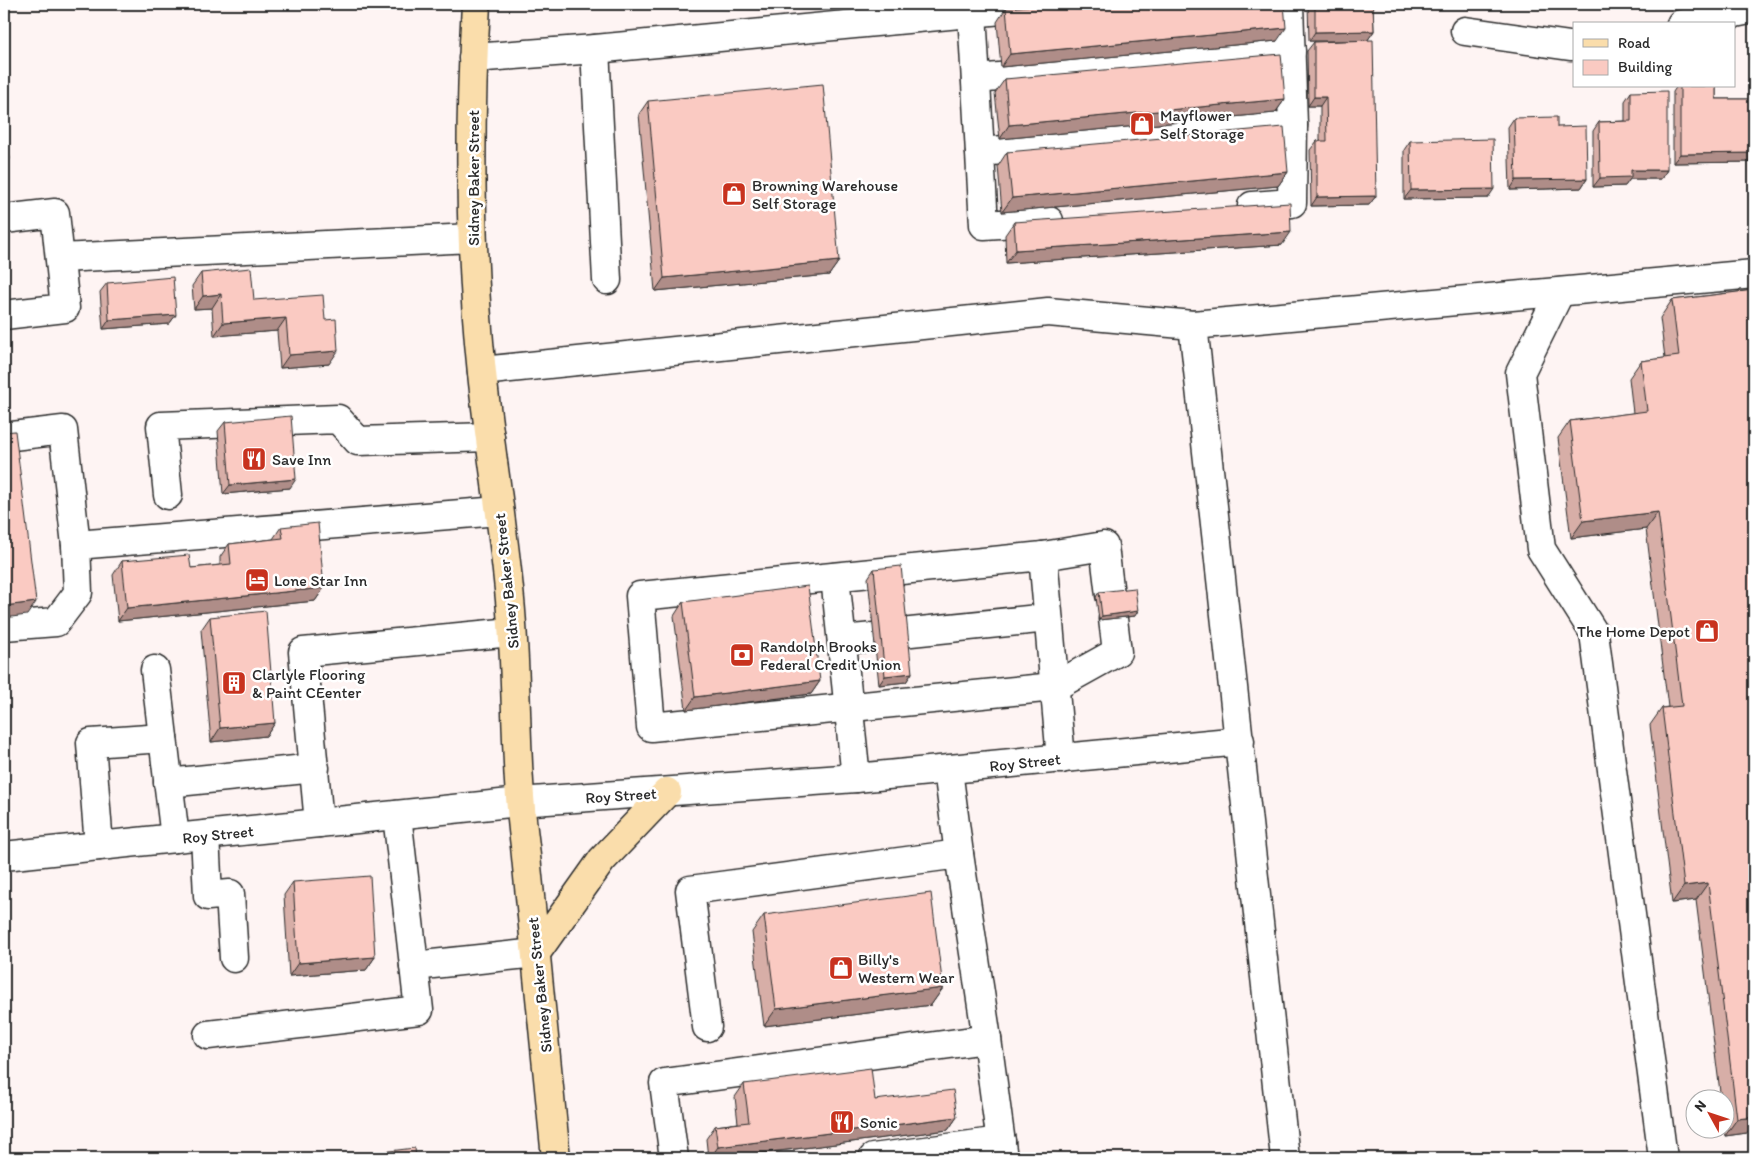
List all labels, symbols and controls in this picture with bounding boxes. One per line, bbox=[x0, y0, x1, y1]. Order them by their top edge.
legend bbox=[1573, 22, 1736, 88]
text: Road bbox=[1618, 34, 1651, 52]
text: Building bbox=[1618, 58, 1672, 76]
place label: Mayflower Self Storage bbox=[1160, 106, 1244, 143]
street label: Sidney Baker Street bbox=[464, 110, 483, 246]
shop icon: Mayflower Self Storage bbox=[1129, 111, 1155, 137]
place label: Browning Warehouse Self Storage bbox=[752, 176, 898, 213]
shop icon: Browning Warehouse Self Storage bbox=[721, 181, 747, 207]
restaurant icon: Save Inn bbox=[241, 446, 267, 472]
place label: Save Inn bbox=[272, 450, 331, 469]
street label: Sidney Baker Street bbox=[490, 512, 523, 650]
hotel icon: Lone Star Inn bbox=[244, 567, 270, 593]
place label: Lone Star Inn bbox=[274, 571, 368, 590]
shop icon: The Home Depot bbox=[1694, 618, 1720, 644]
place label: The Home Depot bbox=[1577, 622, 1690, 641]
place label: Randolph Brooks Federal Credit Union bbox=[760, 637, 902, 674]
bank icon: Randolph Brooks Federal Credit Union bbox=[729, 642, 755, 668]
place label: Clarlyle Flooring & Paint CEenter bbox=[252, 665, 366, 702]
building icon: Clarlyle Flooring & Paint CEenter bbox=[221, 670, 247, 696]
street label: Roy Street bbox=[988, 749, 1062, 776]
street label: Roy Street bbox=[585, 784, 657, 807]
street label: Roy Street bbox=[181, 821, 255, 848]
street label: Sidney Baker Street bbox=[523, 916, 556, 1054]
place label: Billy's Western Wear bbox=[858, 950, 954, 987]
shop icon: Billy's Western Wear bbox=[828, 955, 854, 981]
north arrow bbox=[1686, 1090, 1736, 1140]
text: N bbox=[1691, 1097, 1710, 1115]
restaurant icon: Sonic bbox=[829, 1109, 855, 1135]
place label: Sonic bbox=[860, 1113, 898, 1132]

